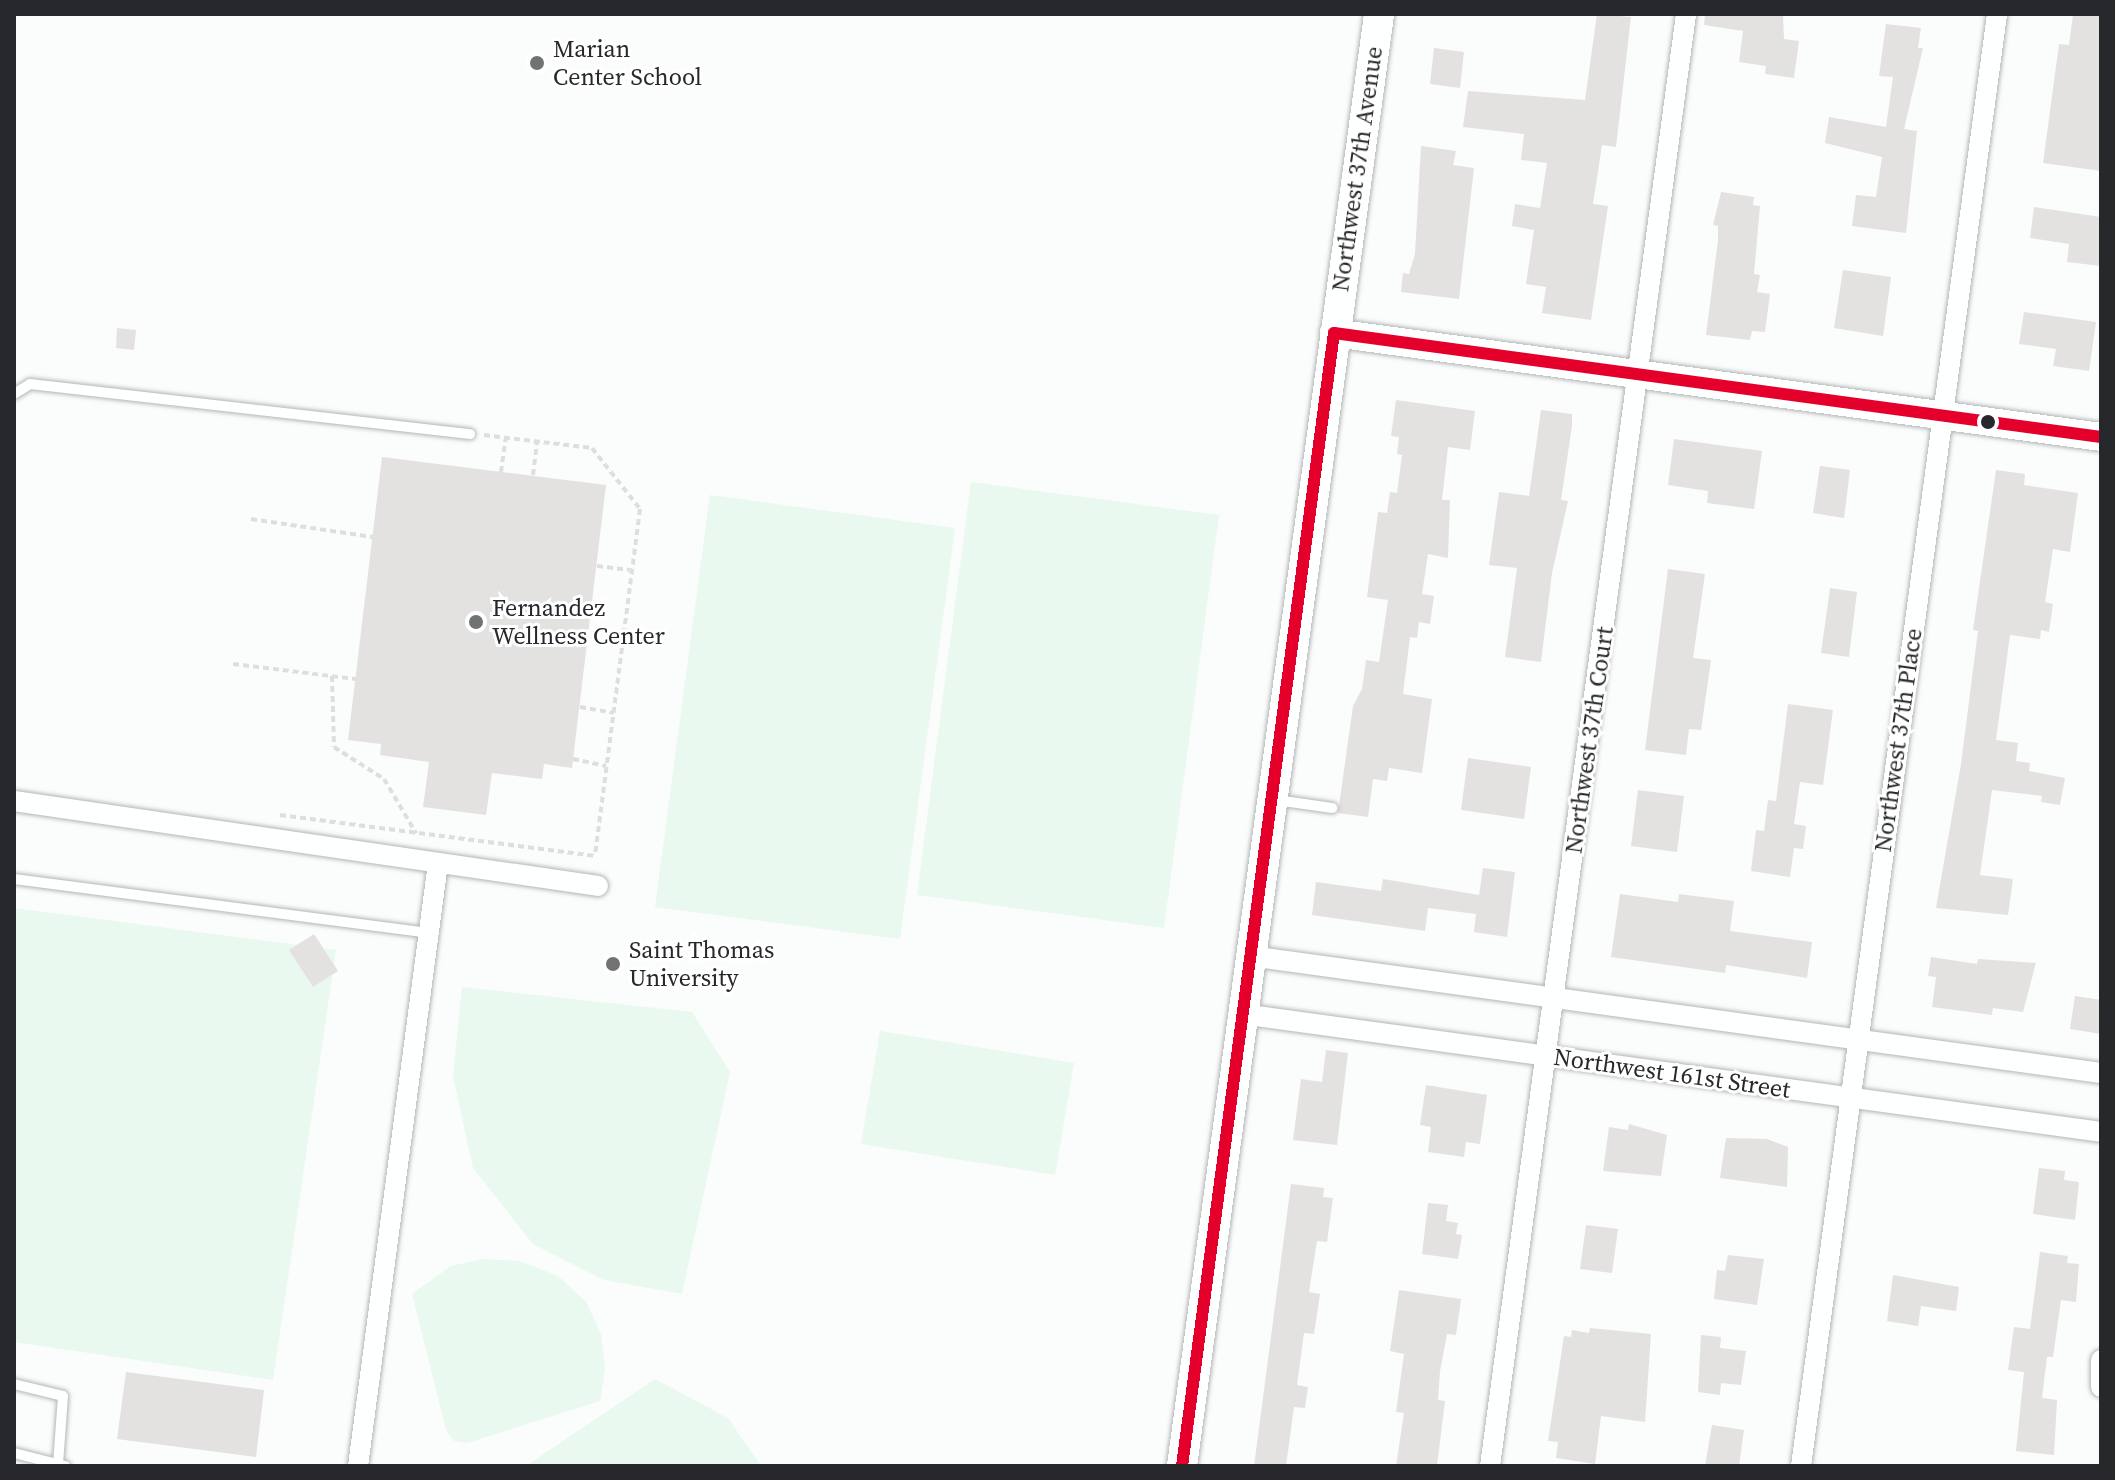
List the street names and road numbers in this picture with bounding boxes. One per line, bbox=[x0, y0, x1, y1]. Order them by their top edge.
street label: Northwest 37th Avenue bbox=[1326, 45, 1388, 293]
street label: Northwest 37th Court bbox=[1559, 625, 1619, 855]
street label: Northwest 37th Place bbox=[1868, 626, 1928, 854]
street label: Northwest 161st Street bbox=[1552, 1042, 1792, 1104]

